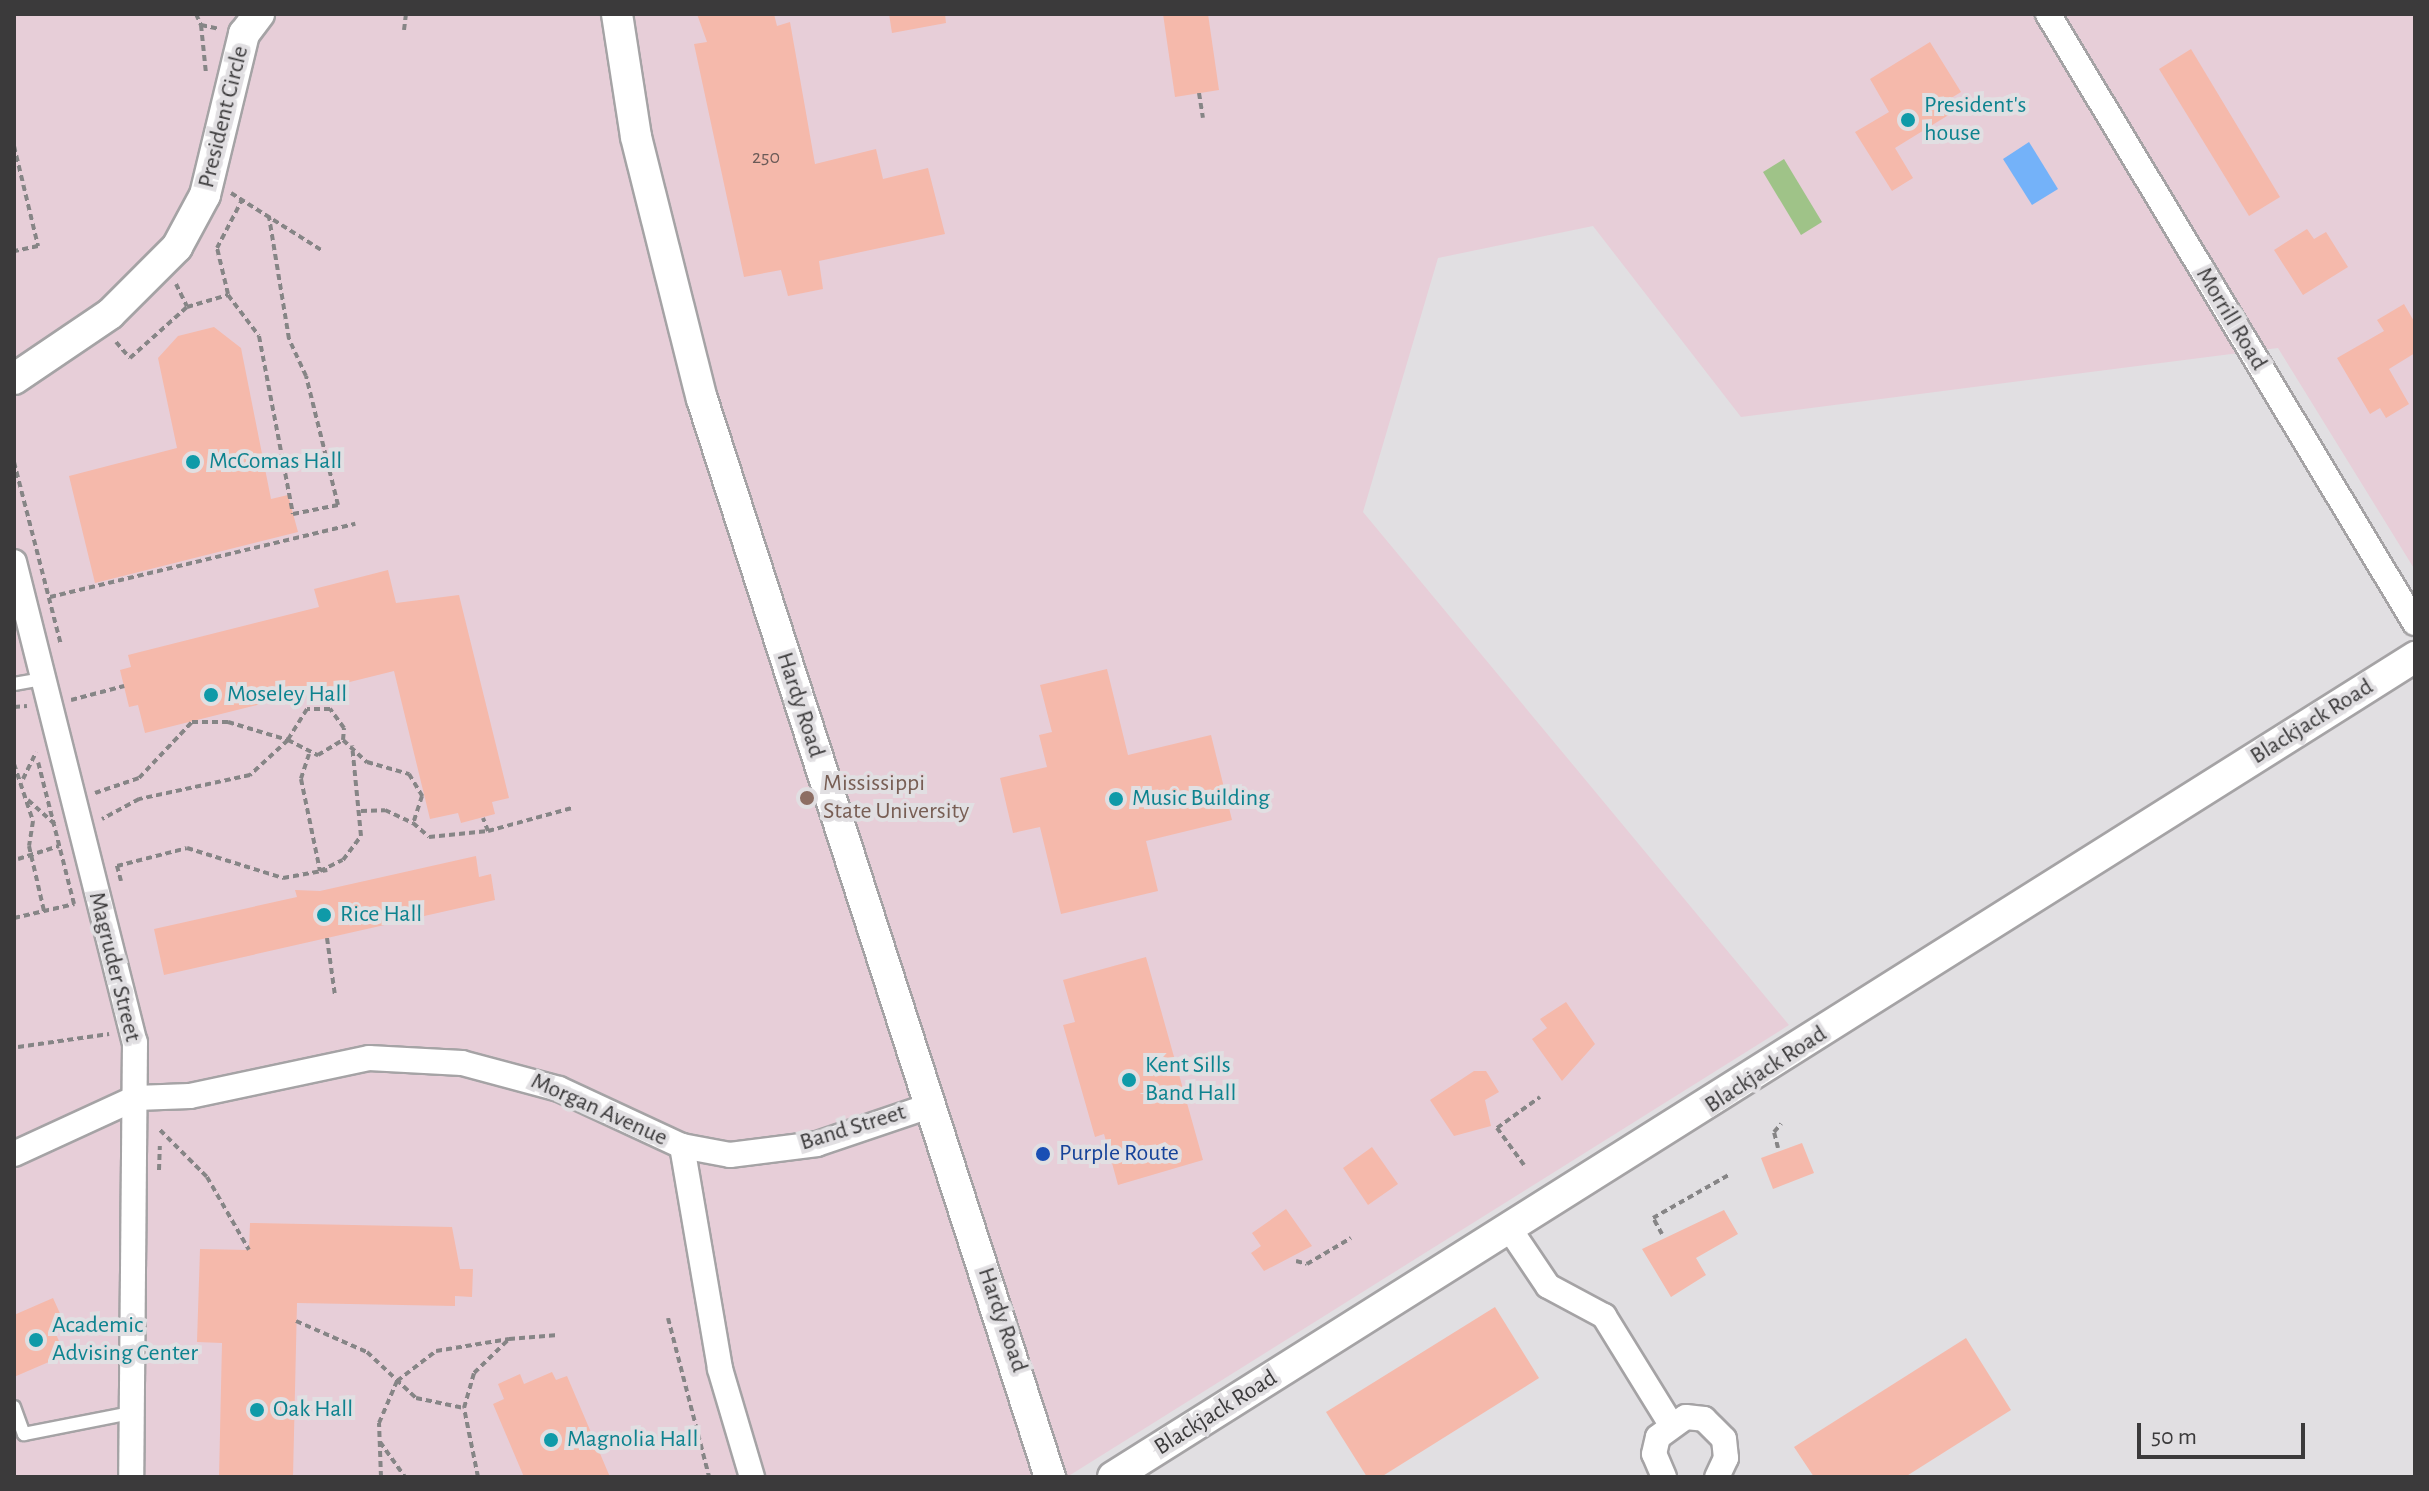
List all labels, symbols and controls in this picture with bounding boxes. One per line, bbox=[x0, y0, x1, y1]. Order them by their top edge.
street label: President Circle bbox=[192, 43, 256, 191]
place label: President's house bbox=[1924, 92, 2027, 148]
marker: President's house bbox=[1899, 111, 1917, 129]
house number: 250 bbox=[752, 145, 780, 169]
street label: Morrill Road bbox=[2189, 262, 2273, 376]
place label: McComas Hall bbox=[209, 448, 342, 476]
marker: McComas Hall bbox=[184, 453, 202, 471]
street label: Hardy Road bbox=[769, 649, 831, 761]
street label: Blackjack Road bbox=[2245, 673, 2379, 771]
place label: Moseley Hall bbox=[227, 681, 347, 709]
marker: Moseley Hall bbox=[202, 686, 220, 704]
place label: Mississippi State University bbox=[823, 770, 969, 826]
place label: Music Building bbox=[1132, 785, 1270, 813]
marker: Mississippi State University bbox=[798, 789, 816, 807]
marker: Music Building bbox=[1107, 790, 1125, 808]
street label: Magruder Street bbox=[82, 889, 146, 1045]
place label: Rice Hall bbox=[340, 901, 422, 929]
marker: Rice Hall bbox=[315, 906, 333, 924]
street label: Blackjack Road bbox=[1700, 1020, 1832, 1120]
place label: Kent Sills Band Hall bbox=[1145, 1052, 1236, 1108]
street label: Morgan Avenue bbox=[526, 1067, 672, 1153]
marker: Kent Sills Band Hall bbox=[1120, 1071, 1138, 1089]
street label: Band Street bbox=[797, 1098, 909, 1158]
place label: Purple Route bbox=[1059, 1140, 1179, 1168]
marker: Purple Route bbox=[1034, 1145, 1052, 1163]
street label: Hardy Road bbox=[971, 1264, 1033, 1376]
place label: Academic Advising Center bbox=[52, 1312, 198, 1368]
marker: Academic Advising Center bbox=[27, 1331, 45, 1349]
street label: Blackjack Road bbox=[1149, 1364, 1283, 1462]
place label: Oak Hall bbox=[273, 1396, 353, 1424]
marker: Oak Hall bbox=[248, 1401, 266, 1419]
scale bar bbox=[2141, 1407, 2309, 1457]
text: 50 m bbox=[2151, 1425, 2197, 1449]
place label: Magnolia Hall bbox=[567, 1426, 698, 1454]
marker: Magnolia Hall bbox=[542, 1431, 560, 1449]

